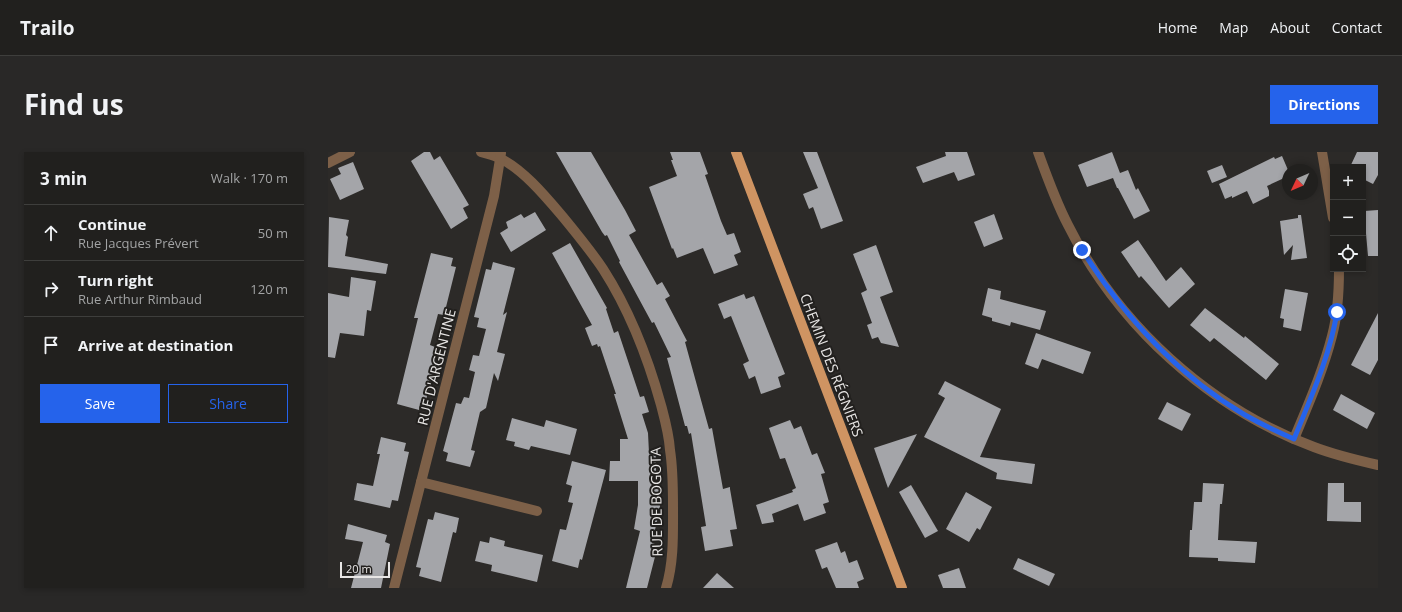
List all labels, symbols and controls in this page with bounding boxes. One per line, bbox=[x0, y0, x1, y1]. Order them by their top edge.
text: Trailo bbox=[20, 15, 74, 41]
text: Home bbox=[1158, 18, 1197, 37]
text: Map bbox=[1219, 18, 1248, 37]
text: About bbox=[1270, 18, 1310, 37]
text: Contact bbox=[1332, 18, 1382, 37]
text: Find us bbox=[24, 85, 124, 123]
button: Directions bbox=[1270, 85, 1378, 124]
north arrow bbox=[1282, 164, 1318, 200]
map controls bbox=[1330, 164, 1366, 272]
button: + bbox=[1330, 164, 1366, 200]
text: 3 min bbox=[40, 167, 87, 190]
text: Walk · 170 m bbox=[211, 169, 288, 187]
button: − bbox=[1330, 200, 1366, 236]
text: Continue bbox=[78, 214, 146, 234]
icon: ahead bbox=[40, 222, 62, 244]
text: 50 m bbox=[258, 224, 288, 242]
text: Rue Jacques Prévert bbox=[78, 234, 199, 252]
button: locate bbox=[1330, 236, 1366, 272]
route end bbox=[1073, 241, 1091, 259]
text: Turn right bbox=[78, 270, 153, 290]
icon: right bbox=[40, 278, 62, 300]
text: 120 m bbox=[250, 280, 288, 298]
text: Rue Arthur Rimbaud bbox=[78, 290, 202, 308]
street label: CHEMIN DES RÉGNIERS bbox=[796, 291, 868, 439]
route start bbox=[1328, 303, 1346, 321]
street label: RUE D'ARGENTINE bbox=[412, 307, 460, 427]
icon: arrive bbox=[40, 334, 62, 356]
text: Arrive at destination bbox=[78, 335, 233, 355]
button: Save bbox=[40, 384, 160, 423]
button: Share bbox=[168, 384, 288, 423]
street label: RUE DE BOGOTA bbox=[646, 447, 666, 557]
scale bar bbox=[340, 560, 390, 579]
text: 20 m bbox=[346, 561, 372, 576]

